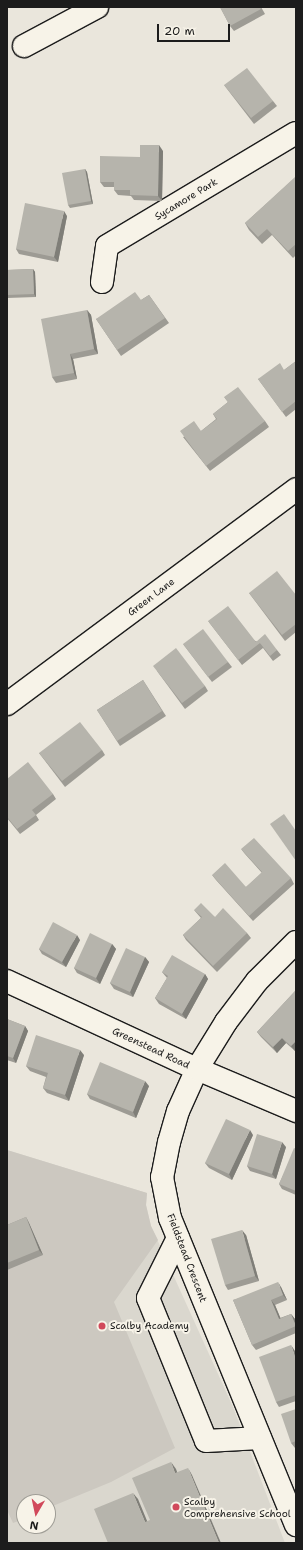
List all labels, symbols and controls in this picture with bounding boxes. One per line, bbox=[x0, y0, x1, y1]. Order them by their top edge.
scale bar bbox=[159, 16, 232, 42]
text: 20 m bbox=[164, 23, 195, 39]
street label: Sycamore Park bbox=[152, 176, 220, 222]
street label: Green Lane bbox=[125, 575, 177, 619]
street label: Greenstead Road bbox=[110, 1025, 192, 1071]
street label: Fieldstead Crescent bbox=[165, 1212, 209, 1304]
place label: Scalby Academy bbox=[110, 1320, 189, 1332]
marker: Scalby Academy bbox=[97, 1321, 107, 1331]
north arrow bbox=[16, 1494, 56, 1534]
place label: Scalby Comprehensive School bbox=[184, 1495, 291, 1518]
marker: Scalby Comprehensive School bbox=[171, 1502, 181, 1512]
text: N bbox=[29, 1517, 40, 1533]

